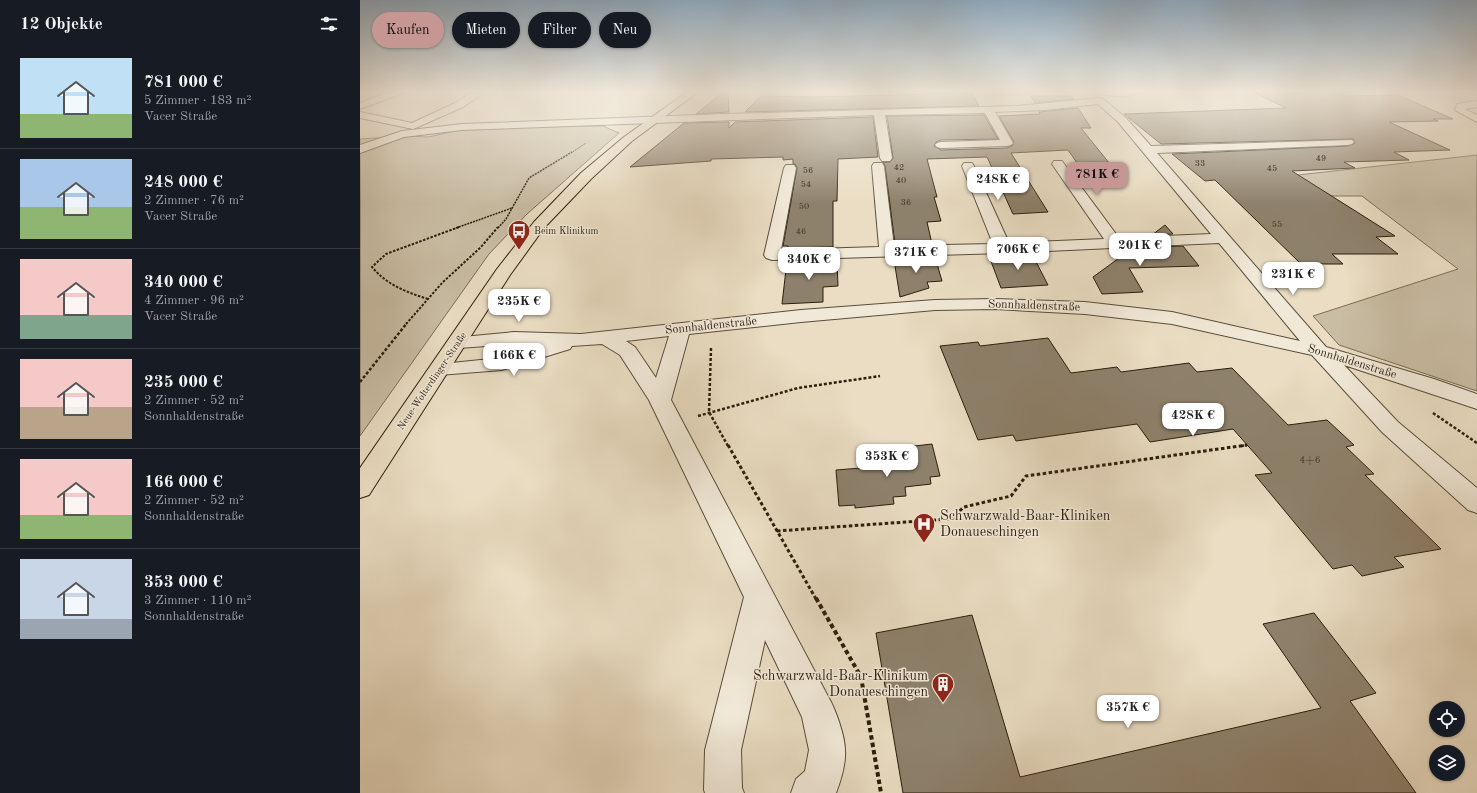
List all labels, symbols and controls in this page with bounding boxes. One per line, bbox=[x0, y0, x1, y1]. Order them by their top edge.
chip: Kaufen bbox=[372, 12, 444, 48]
chip: Mieten bbox=[452, 12, 520, 48]
chip: Filter bbox=[528, 12, 591, 48]
chip: Neu bbox=[599, 12, 651, 48]
icon: filters bbox=[318, 13, 340, 35]
text: 12 Objekte bbox=[20, 16, 103, 33]
icon: home bbox=[52, 74, 100, 122]
text: 781 000 € bbox=[144, 74, 223, 91]
text: 5 Zimmer · 183 m² bbox=[144, 94, 252, 107]
text: Vacer Straße bbox=[144, 110, 217, 123]
house number: 49 bbox=[1316, 154, 1326, 163]
house number: 33 bbox=[1195, 159, 1205, 168]
pin: 781K € bbox=[1064, 162, 1130, 196]
house number: 42 bbox=[894, 163, 904, 172]
house number: 45 bbox=[1267, 164, 1277, 173]
house number: 56 bbox=[803, 166, 813, 175]
pin: 248K € bbox=[965, 167, 1031, 201]
text: 781K € bbox=[1075, 168, 1119, 181]
text: 248K € bbox=[976, 173, 1020, 186]
text: 248 000 € bbox=[144, 174, 223, 191]
icon: home bbox=[52, 175, 100, 223]
house number: 40 bbox=[896, 176, 906, 185]
house number: 54 bbox=[801, 180, 811, 189]
text: 2 Zimmer · 76 m² bbox=[144, 194, 244, 207]
house number: 36 bbox=[901, 198, 911, 207]
house number: 50 bbox=[799, 202, 809, 211]
text: Vacer Straße bbox=[144, 210, 217, 223]
bus stop icon: Beim Klinikum bbox=[506, 218, 532, 251]
house number: 55 bbox=[1272, 220, 1282, 229]
place label: Beim Klinikum bbox=[534, 226, 599, 236]
house number: 46 bbox=[796, 227, 806, 236]
pin: 201K € bbox=[1107, 233, 1173, 267]
pin: 706K € bbox=[985, 237, 1051, 271]
text: 201K € bbox=[1118, 239, 1162, 252]
pin: 371K € bbox=[883, 240, 949, 274]
text: 706K € bbox=[996, 243, 1040, 256]
text: 371K € bbox=[894, 246, 938, 259]
pin: 340K € bbox=[776, 247, 842, 281]
text: 340K € bbox=[787, 253, 831, 266]
pin: 231K € bbox=[1260, 262, 1326, 296]
text: 231K € bbox=[1271, 268, 1315, 281]
text: 340 000 € bbox=[144, 274, 223, 291]
icon: home bbox=[52, 275, 100, 323]
pin: 235K € bbox=[486, 289, 552, 323]
text: 4 Zimmer · 96 m² bbox=[144, 294, 244, 307]
text: 235K € bbox=[497, 295, 541, 308]
street label: Sonnhaldenstraße bbox=[988, 298, 1081, 314]
text: Vacer Straße bbox=[144, 310, 217, 323]
street label: Sonnhaldenstraße bbox=[664, 315, 758, 337]
street label: Neue-Wolterdinger-Straße bbox=[396, 330, 469, 432]
pin: 166K € bbox=[481, 343, 547, 377]
street label: Sonnhaldenstraße bbox=[1306, 343, 1398, 381]
text: 166K € bbox=[492, 349, 536, 362]
text: 235 000 € bbox=[144, 374, 223, 391]
icon: home bbox=[52, 375, 100, 423]
text: 2 Zimmer · 52 m² bbox=[144, 394, 244, 407]
pin: 428K € bbox=[1160, 403, 1226, 437]
text: 428K € bbox=[1171, 409, 1215, 422]
text: Sonnhaldenstraße bbox=[144, 410, 244, 423]
pin: 353K € bbox=[854, 444, 920, 478]
text: 353K € bbox=[865, 450, 909, 463]
house number: 4+6 bbox=[1300, 455, 1321, 465]
text: 166 000 € bbox=[144, 474, 223, 491]
icon: home bbox=[52, 475, 100, 523]
text: 2 Zimmer · 52 m² bbox=[144, 494, 244, 507]
place label: Schwarzwald-Baar-Kliniken Donaueschingen bbox=[940, 509, 1111, 539]
text: Sonnhaldenstraße bbox=[144, 510, 244, 523]
hospital icon: Schwarzwald-Baar-Kliniken Donaueschingen bbox=[911, 511, 937, 544]
text: 353 000 € bbox=[144, 574, 223, 591]
icon: home bbox=[52, 575, 100, 623]
text: 3 Zimmer · 110 m² bbox=[144, 594, 252, 607]
text: Sonnhaldenstraße bbox=[144, 610, 244, 623]
place label: Schwarzwald-Baar-Klinikum Donaueschingen bbox=[753, 669, 928, 699]
building icon: Schwarzwald-Baar-Klinikum Donaueschingen bbox=[930, 671, 956, 704]
pin: 357K € bbox=[1095, 695, 1161, 729]
text: 357K € bbox=[1106, 701, 1150, 714]
map controls bbox=[1429, 701, 1465, 781]
button: locate bbox=[1429, 701, 1465, 737]
button: layers bbox=[1429, 745, 1465, 781]

